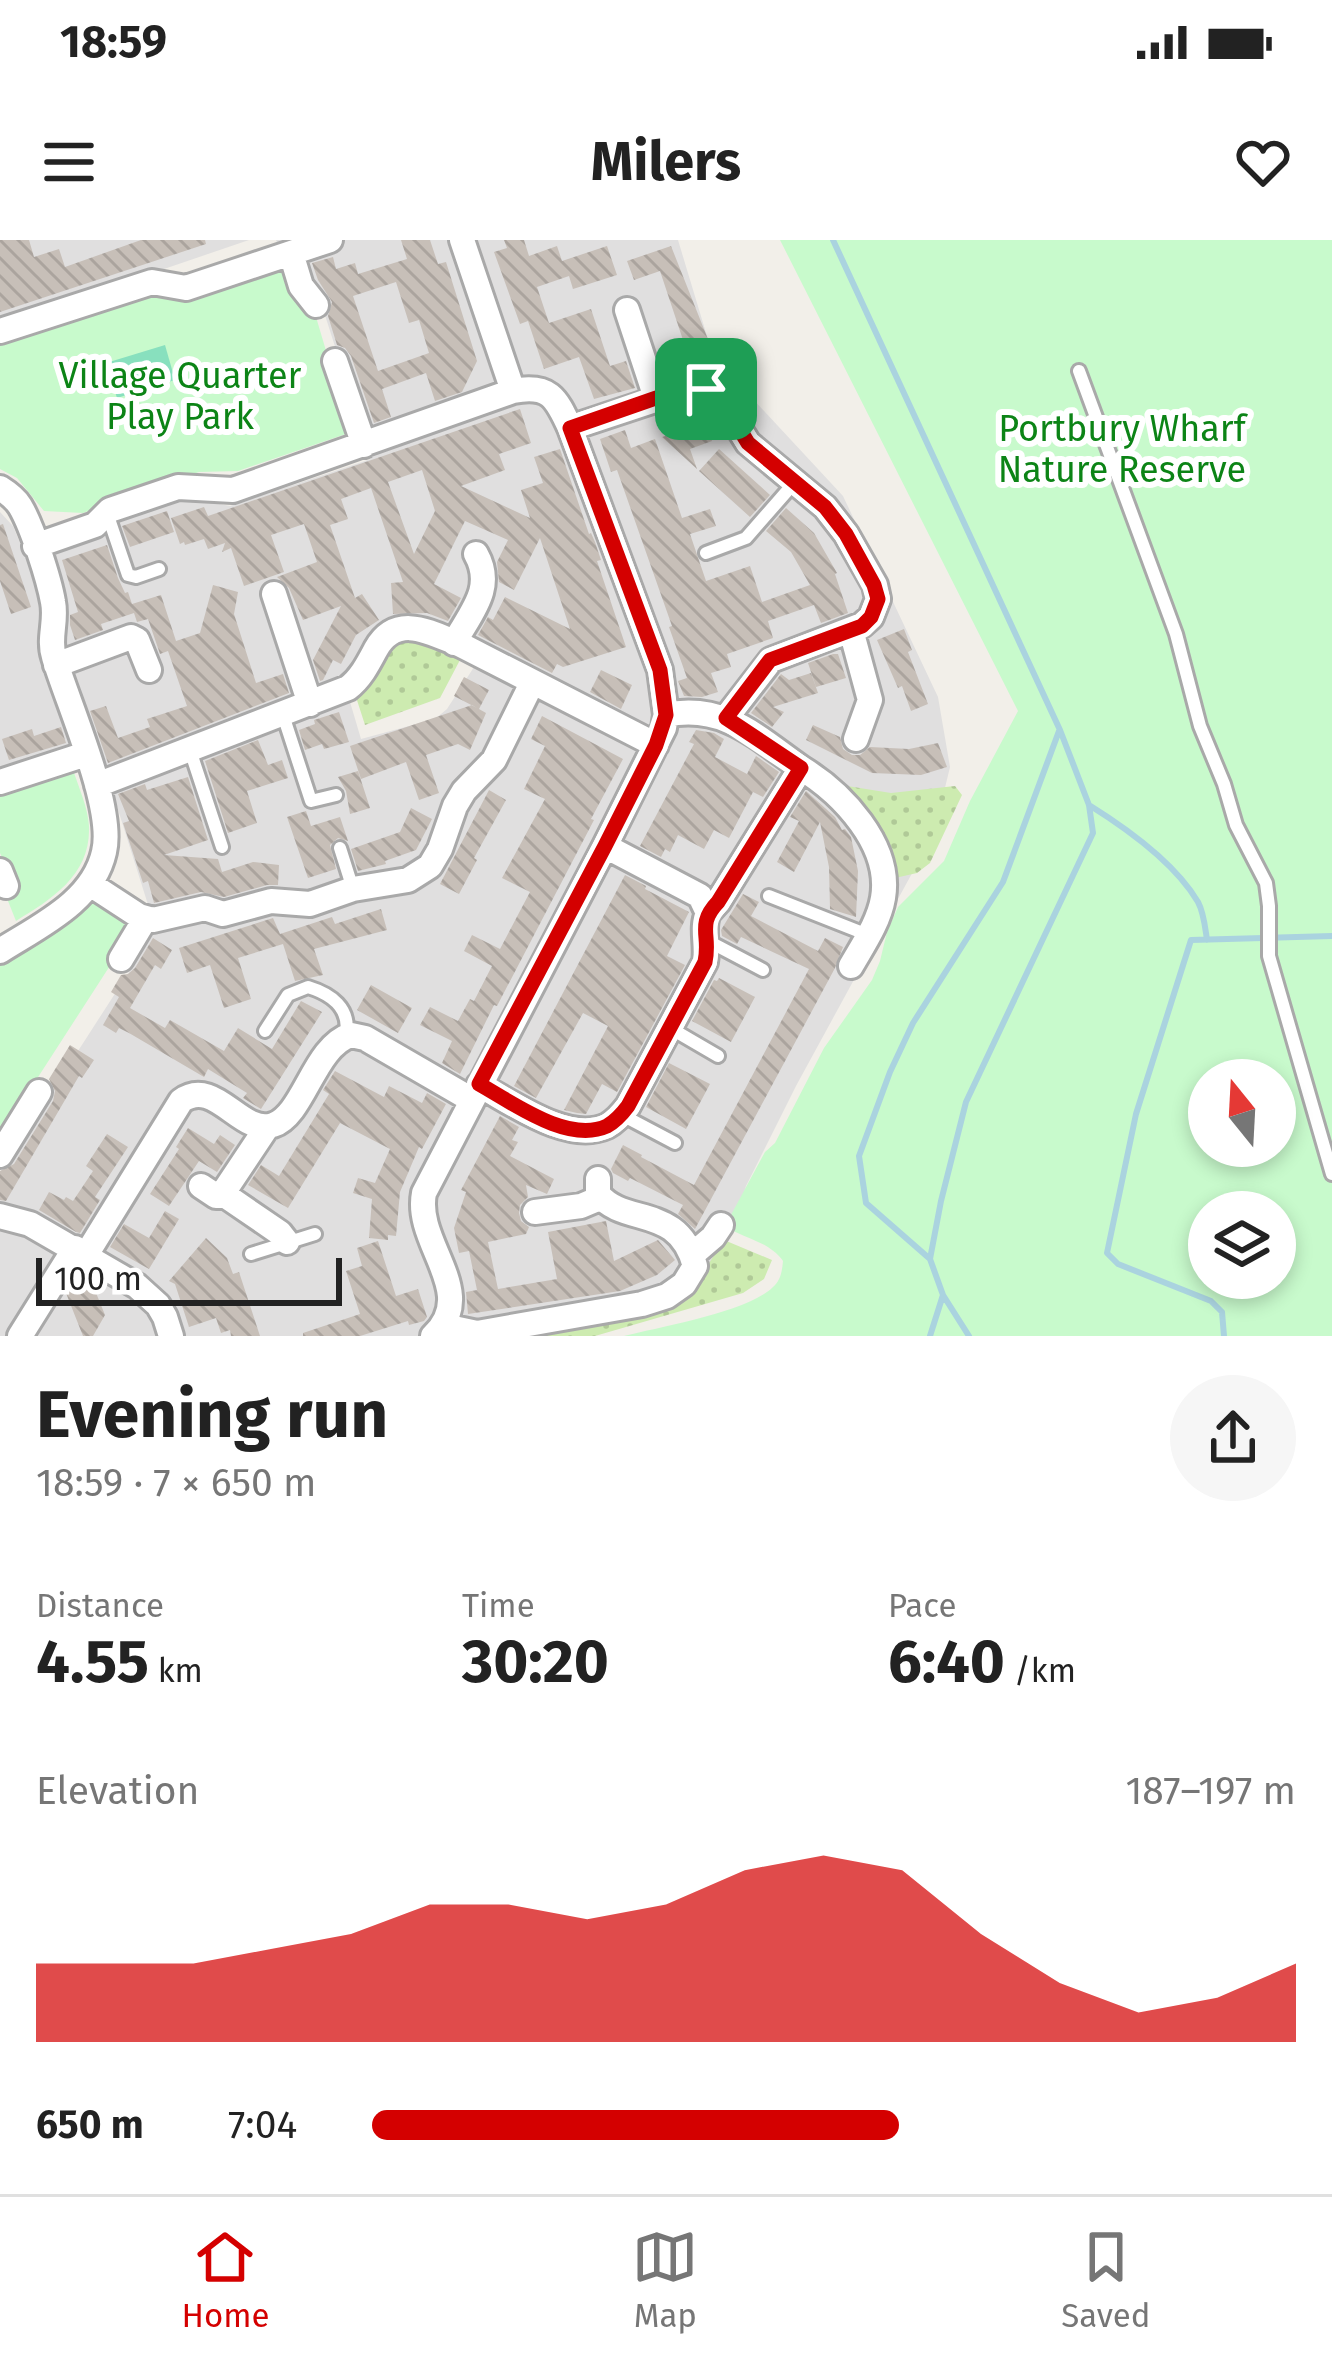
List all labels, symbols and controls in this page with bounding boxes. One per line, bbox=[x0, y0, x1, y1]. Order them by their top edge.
text: 18:59 bbox=[60, 15, 167, 69]
icon: menu bbox=[36, 129, 102, 195]
icon: heart bbox=[1230, 129, 1296, 195]
text: Milers bbox=[591, 130, 741, 194]
pin bbox=[655, 338, 757, 440]
park label: Village Quarter Play Park bbox=[59, 354, 302, 439]
icon: arrive bbox=[673, 356, 739, 422]
park label: Portbury Wharf Nature Reserve bbox=[998, 407, 1249, 492]
north arrow bbox=[1188, 1059, 1296, 1167]
map controls bbox=[1188, 1059, 1296, 1299]
button: layers bbox=[1188, 1191, 1296, 1299]
scale bar bbox=[36, 1252, 342, 1305]
text: 100 m bbox=[54, 1259, 142, 1299]
text: Evening run bbox=[36, 1375, 388, 1454]
button: share bbox=[1170, 1375, 1296, 1501]
text: 18:59 · 7 × 650 m bbox=[36, 1460, 317, 1506]
text: Distance bbox=[36, 1586, 164, 1626]
text: Time bbox=[462, 1586, 535, 1626]
text: Pace bbox=[888, 1586, 956, 1626]
text: 4.55 bbox=[36, 1626, 149, 1698]
text: 30:20 bbox=[462, 1626, 609, 1698]
text: 6:40 bbox=[888, 1626, 1005, 1698]
text: km bbox=[149, 1651, 203, 1691]
text: /km bbox=[1005, 1651, 1076, 1691]
text: Elevation bbox=[36, 1768, 199, 1814]
text: 187–197 m bbox=[1125, 1768, 1296, 1814]
text: 650 m bbox=[36, 2102, 144, 2148]
text: 7:04 bbox=[228, 2102, 297, 2148]
tab: Home bbox=[181, 2224, 269, 2336]
tab: Map bbox=[632, 2224, 698, 2336]
tab: Saved bbox=[1061, 2224, 1151, 2336]

